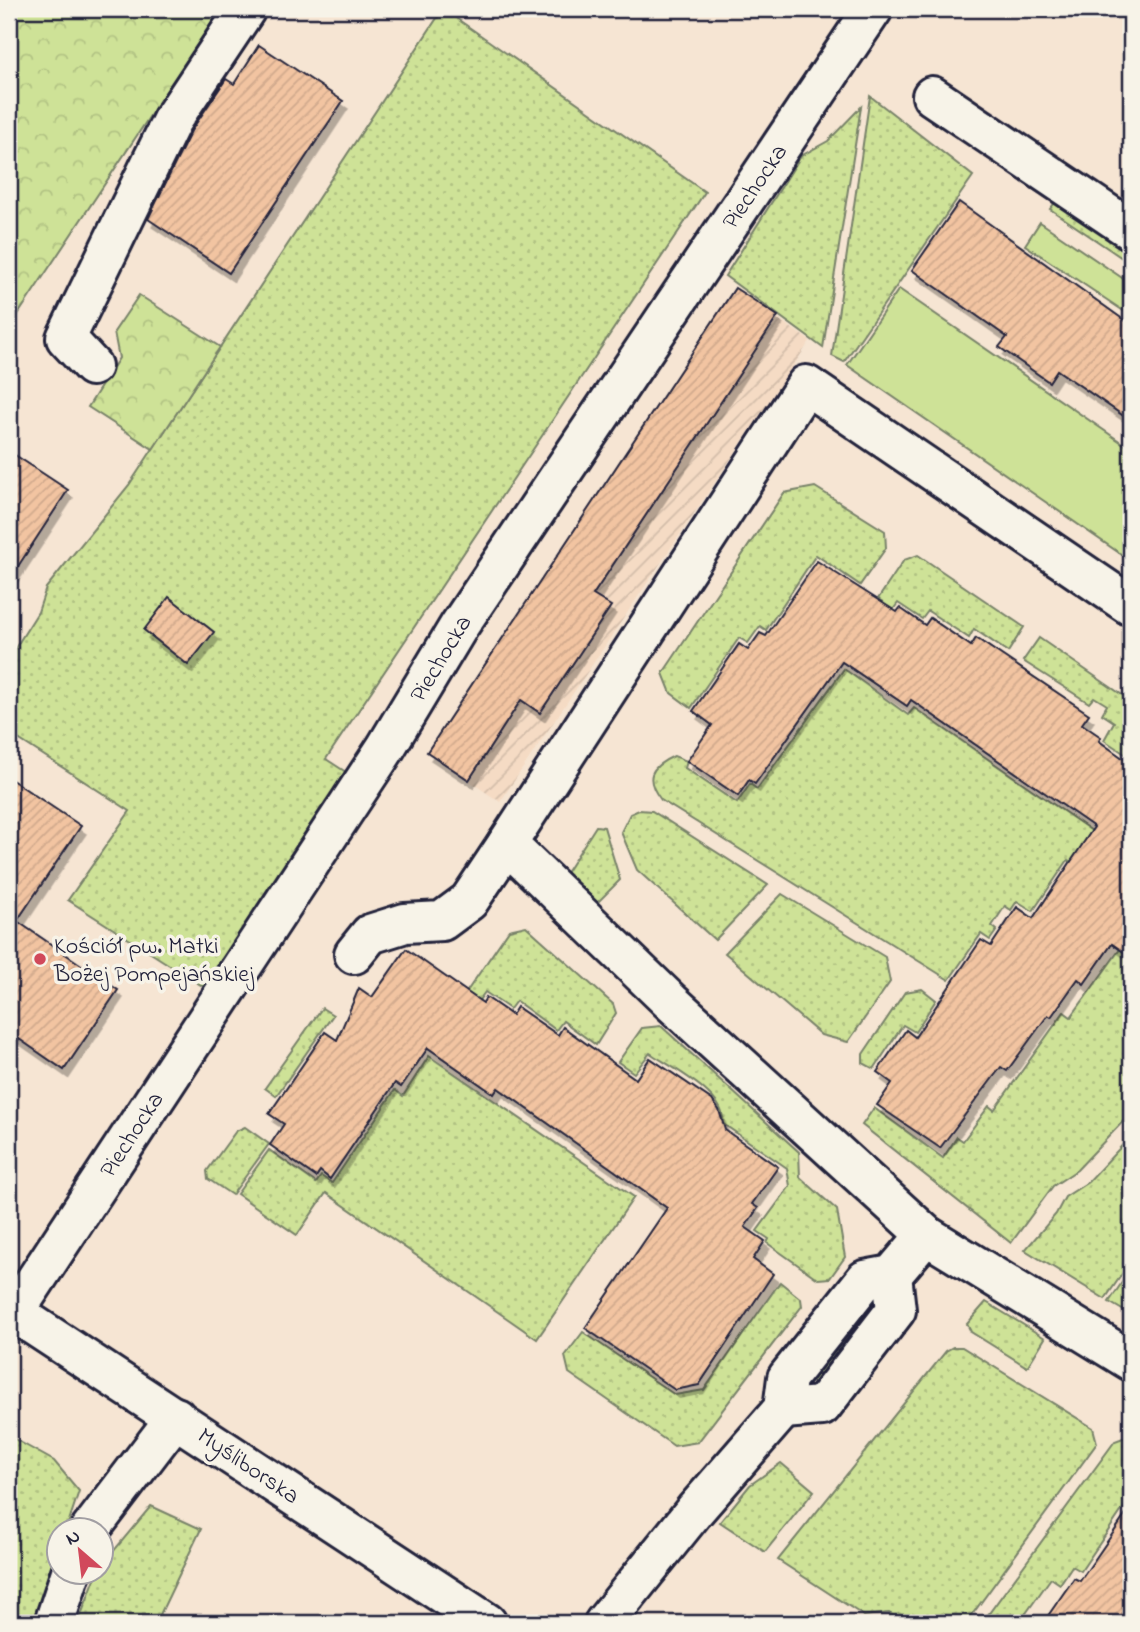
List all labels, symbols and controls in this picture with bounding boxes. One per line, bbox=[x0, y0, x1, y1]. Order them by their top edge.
street label: Piechocka bbox=[715, 138, 797, 237]
street label: Piechocka bbox=[402, 609, 482, 710]
place label: Kościół pw. Matki Bożej Pompejańskiej bbox=[53, 930, 255, 993]
marker: Kościół pw. Matki Bożej Pompejańskiej bbox=[32, 951, 48, 967]
street label: Piechocka bbox=[92, 1085, 174, 1185]
street label: Myśliborska bbox=[189, 1420, 306, 1515]
north arrow bbox=[46, 1516, 116, 1586]
text: N bbox=[61, 1523, 85, 1553]

